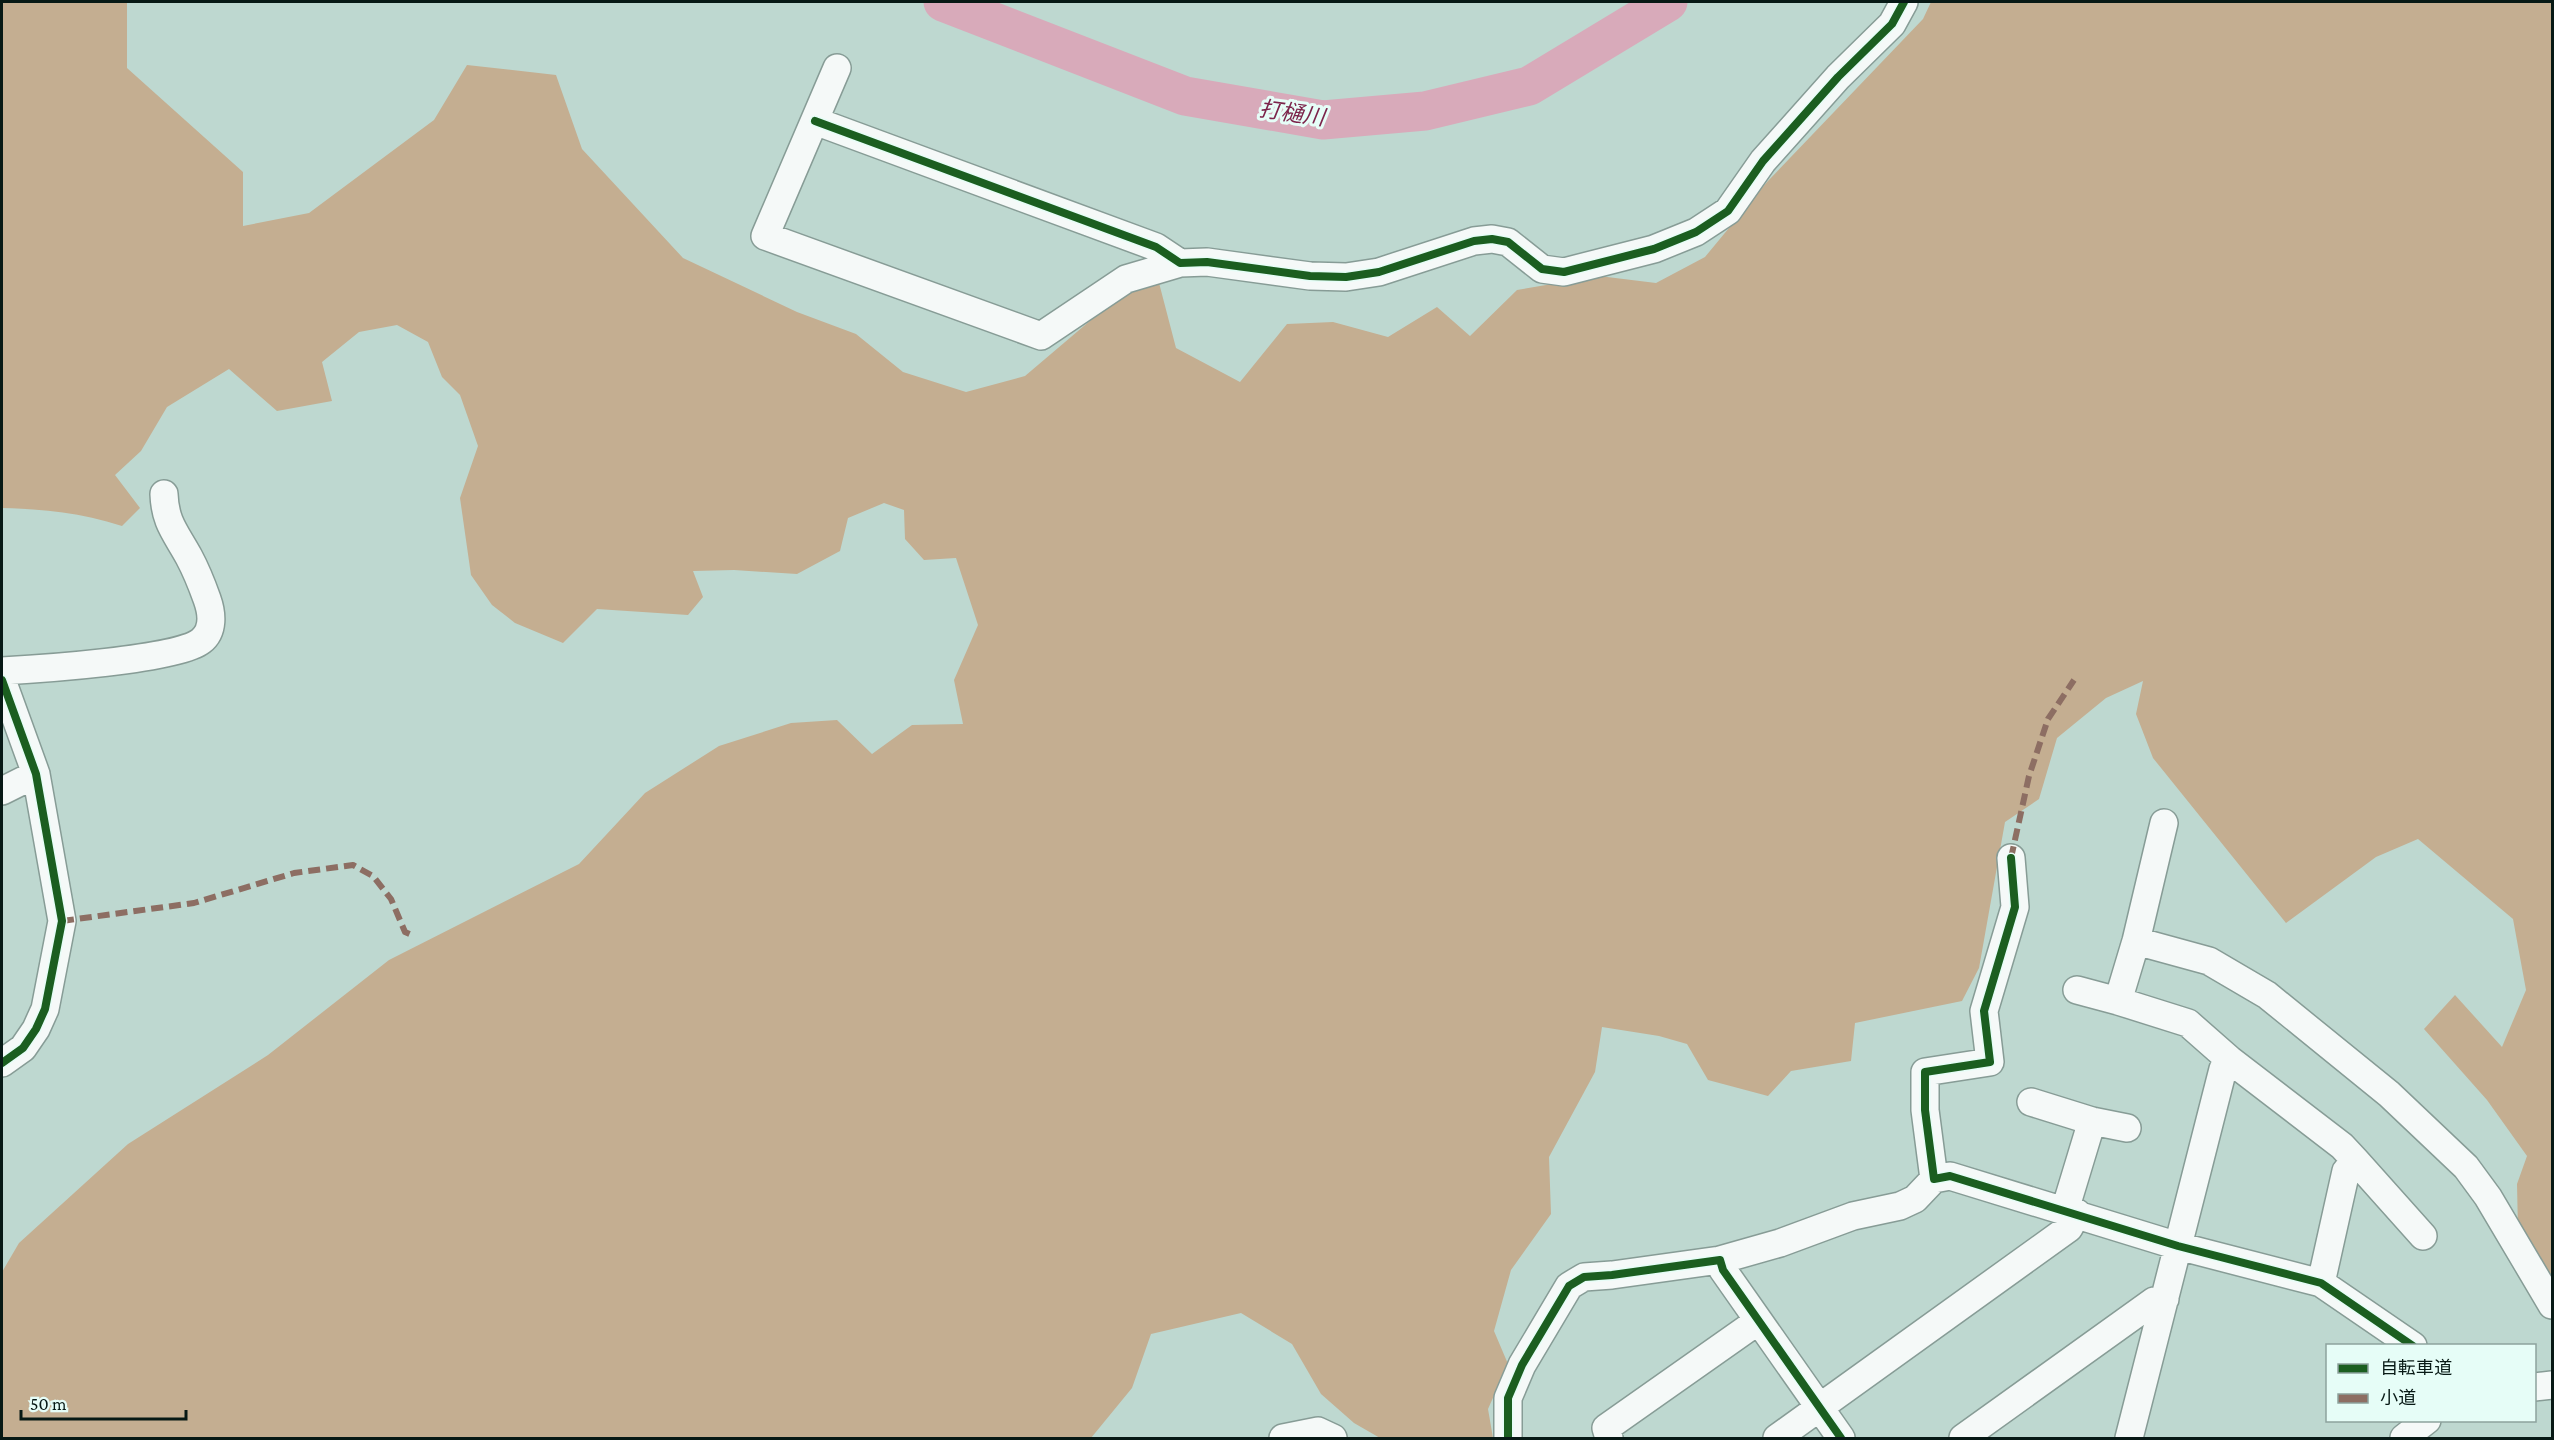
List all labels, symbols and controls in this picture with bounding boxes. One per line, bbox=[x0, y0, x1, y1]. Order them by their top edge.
water label: 打樋川 bbox=[1258, 96, 1328, 130]
legend bbox=[2326, 1344, 2536, 1422]
text: 自転車道 bbox=[2380, 1358, 2452, 1378]
scale bar bbox=[21, 1383, 186, 1421]
text: 小道 bbox=[2380, 1388, 2416, 1408]
text: 50 m bbox=[30, 1394, 67, 1414]

